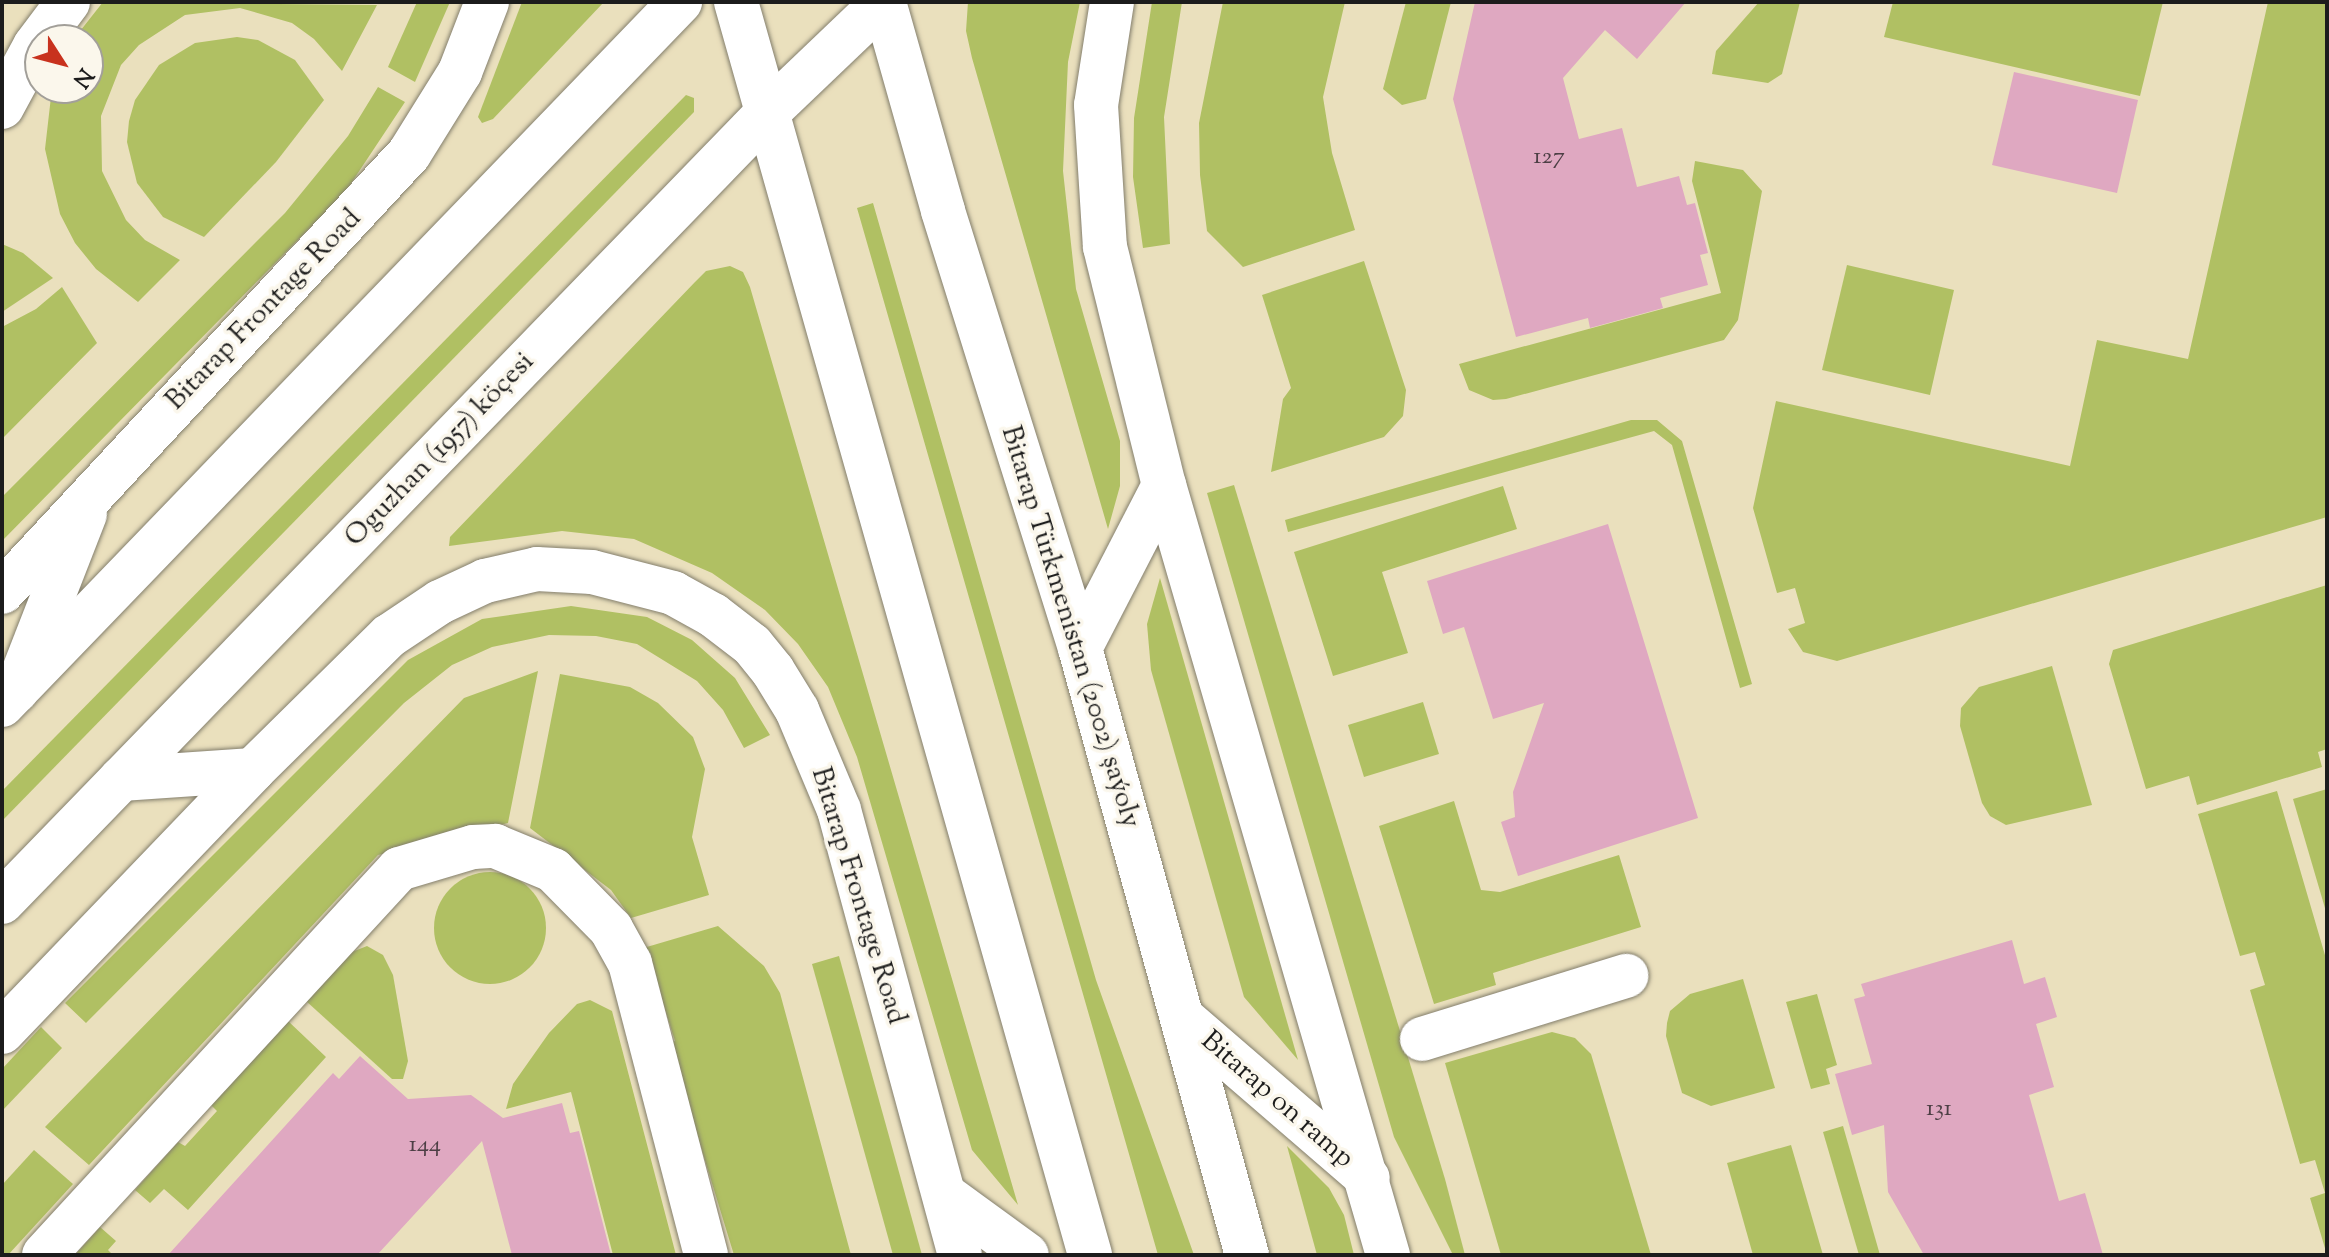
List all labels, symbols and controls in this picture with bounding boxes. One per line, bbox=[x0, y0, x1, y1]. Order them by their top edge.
north arrow bbox=[24, 24, 104, 104]
text: N bbox=[64, 60, 100, 93]
house number: 127 bbox=[1533, 144, 1565, 172]
street label: Bitarap Frontage Road bbox=[159, 202, 369, 418]
street label: Oguzhan (1957) köçesi bbox=[338, 346, 542, 554]
street label: Bitarap Türkmenistan (2002) şaýoly bbox=[993, 422, 1147, 832]
street label: Bitarap Frontage Road bbox=[803, 763, 913, 1029]
street label: Bitarap on ramp bbox=[1194, 1024, 1360, 1176]
house number: 131 bbox=[1926, 1096, 1952, 1124]
house number: 144 bbox=[409, 1132, 441, 1160]

